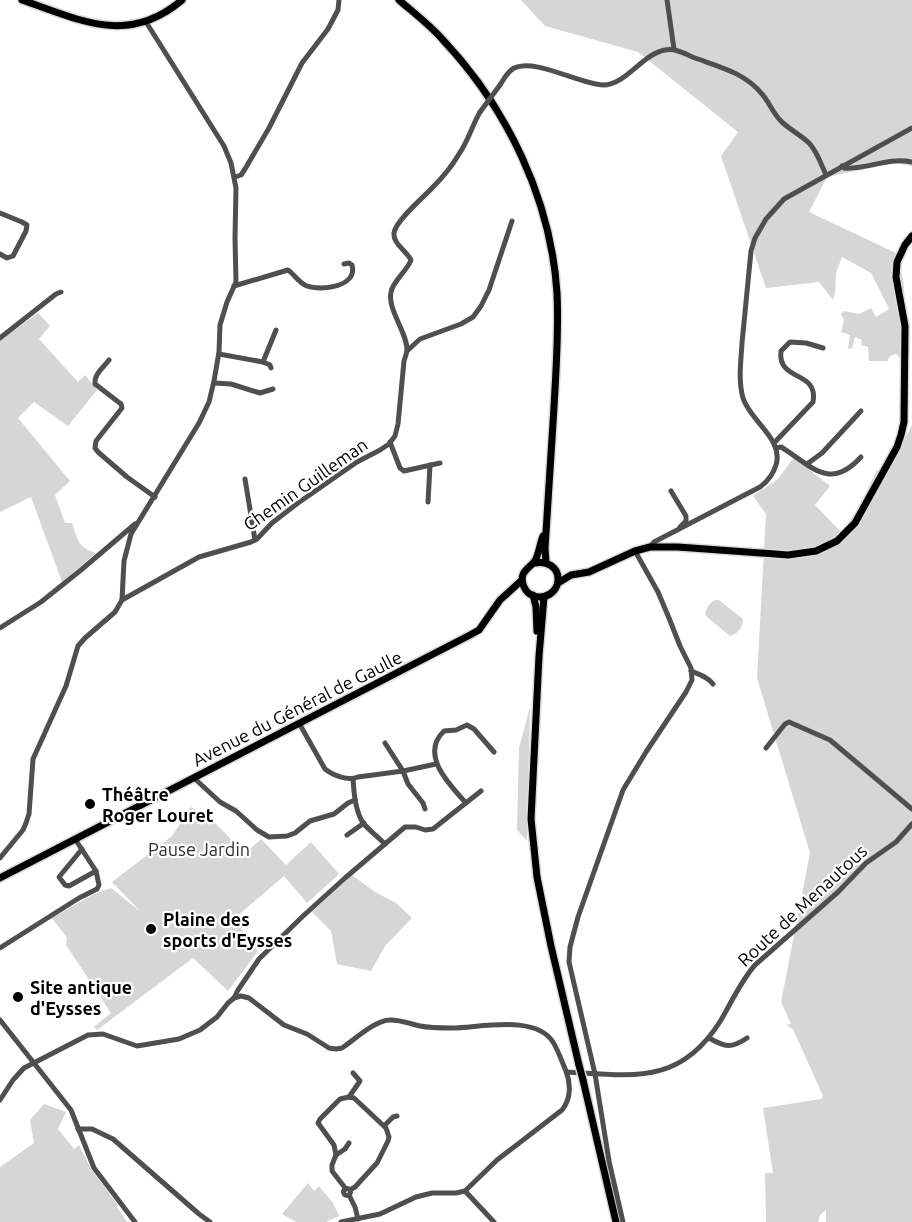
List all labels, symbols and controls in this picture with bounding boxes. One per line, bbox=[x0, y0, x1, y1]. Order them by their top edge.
street label: Chemin Guilleman bbox=[239, 434, 371, 534]
street label: Avenue du Général de Gaulle bbox=[189, 646, 405, 770]
place label: Théâtre Roger Louret bbox=[102, 784, 214, 825]
marker: Théâtre Roger Louret bbox=[83, 797, 97, 811]
park label: Pause Jardin bbox=[148, 839, 250, 859]
street label: Route de Menautous bbox=[733, 840, 871, 970]
place label: Plaine des sports d'Eysses bbox=[163, 909, 292, 950]
marker: Plaine des sports d'Eysses bbox=[144, 922, 158, 936]
place label: Site antique d'Eysses bbox=[30, 977, 132, 1018]
marker: Site antique d'Eysses bbox=[11, 990, 25, 1004]

